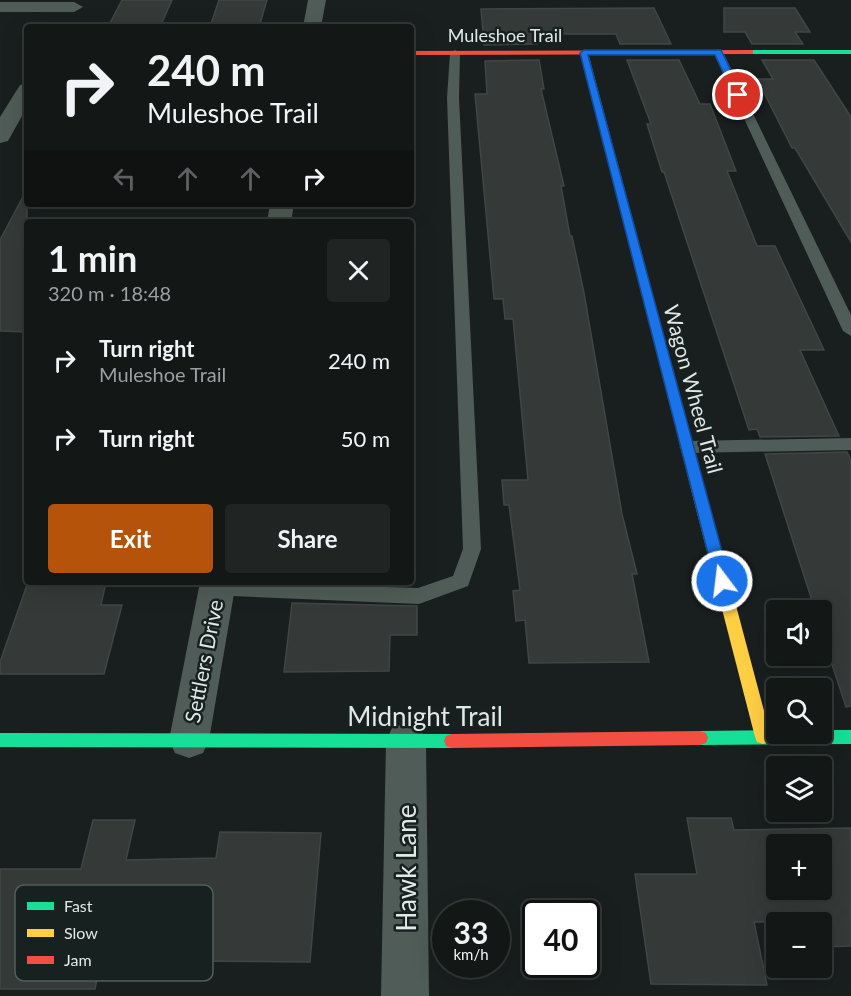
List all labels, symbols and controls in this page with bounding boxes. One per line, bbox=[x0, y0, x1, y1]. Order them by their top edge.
street label: Muleshoe Trail bbox=[448, 24, 562, 46]
text: 240 m bbox=[147, 45, 265, 95]
icon: right bbox=[48, 48, 126, 126]
pin bbox=[712, 69, 763, 120]
icon: arrive bbox=[721, 78, 754, 111]
text: Muleshoe Trail bbox=[147, 96, 319, 129]
icon: left bbox=[108, 162, 141, 195]
icon: ahead bbox=[171, 162, 204, 195]
icon: ahead bbox=[234, 162, 267, 195]
icon: right bbox=[297, 162, 330, 195]
text: 1 min bbox=[48, 236, 137, 280]
button: close bbox=[327, 239, 390, 302]
text: 320 m · 18:48 bbox=[48, 281, 171, 305]
street label: Wagon Wheel Trail bbox=[659, 302, 729, 476]
text: Turn right bbox=[99, 335, 194, 362]
icon: right bbox=[48, 344, 81, 377]
text: 240 m bbox=[328, 347, 390, 374]
text: Muleshoe Trail bbox=[99, 362, 226, 386]
icon: right bbox=[48, 422, 81, 455]
text: Turn right bbox=[99, 425, 194, 452]
text: 50 m bbox=[341, 425, 390, 452]
button: Exit bbox=[48, 504, 213, 573]
button: Share bbox=[225, 504, 390, 573]
position arrow bbox=[690, 549, 754, 613]
street label: Settlers Drive bbox=[179, 597, 227, 725]
map controls bbox=[766, 600, 832, 978]
button: sound bbox=[766, 600, 832, 666]
button: search bbox=[766, 678, 832, 744]
street label: Midnight Trail bbox=[347, 700, 503, 732]
button: layers bbox=[766, 756, 832, 822]
street label: Hawk Lane bbox=[390, 804, 422, 932]
button: + bbox=[766, 834, 832, 900]
legend bbox=[15, 885, 213, 981]
text: Fast bbox=[64, 896, 93, 915]
speed limit sign: 40 bbox=[522, 900, 600, 978]
button: − bbox=[766, 912, 832, 978]
text: 33 bbox=[454, 914, 488, 950]
text: Slow bbox=[64, 923, 98, 942]
text: km/h bbox=[453, 945, 489, 963]
text: Jam bbox=[64, 950, 92, 969]

